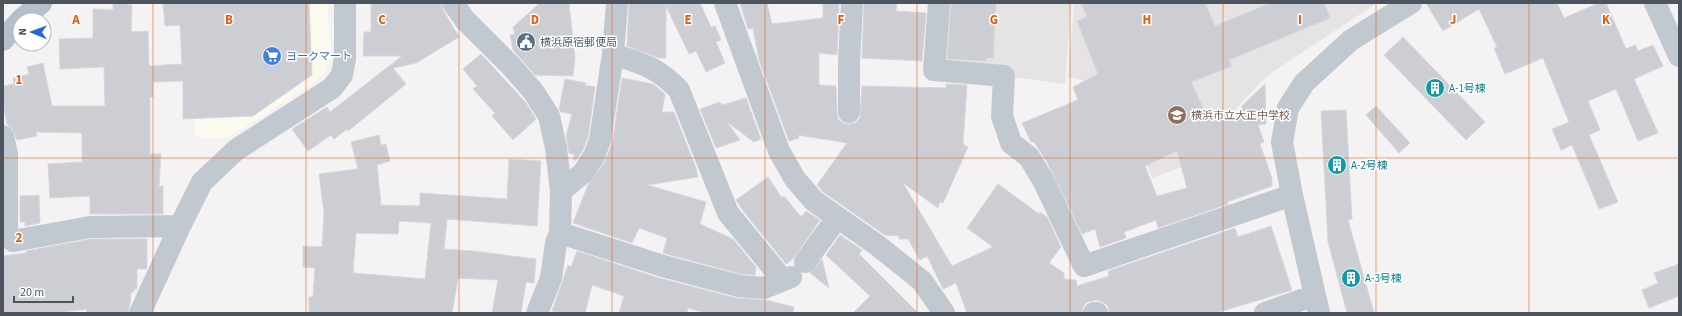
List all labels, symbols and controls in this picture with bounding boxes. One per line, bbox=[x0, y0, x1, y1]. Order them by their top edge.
text: A bbox=[71, 11, 80, 29]
text: B bbox=[225, 11, 233, 29]
text: C bbox=[378, 11, 386, 29]
text: D bbox=[531, 11, 539, 29]
text: E bbox=[684, 11, 692, 29]
text: F bbox=[838, 11, 845, 29]
text: G bbox=[990, 11, 998, 29]
text: H bbox=[1143, 11, 1151, 29]
text: I bbox=[1298, 11, 1302, 29]
text: J bbox=[1450, 11, 1456, 29]
text: K bbox=[1602, 11, 1611, 29]
north arrow bbox=[12, 12, 52, 52]
text: N bbox=[15, 28, 30, 36]
public building icon: 横浜原宿郵便局 bbox=[515, 31, 537, 53]
place label: 横浜原宿郵便局 bbox=[540, 35, 617, 50]
supermarket icon: ヨークマート bbox=[261, 45, 283, 67]
place label: ヨークマート bbox=[286, 49, 352, 64]
text: 1 bbox=[16, 71, 23, 89]
building icon: A-1号棟 bbox=[1424, 77, 1446, 99]
place label: A-1号棟 bbox=[1449, 81, 1486, 96]
school or university icon: 横浜市立大正中学校 bbox=[1166, 104, 1188, 126]
place label: 横浜市立大正中学校 bbox=[1191, 108, 1290, 123]
building icon: A-2号棟 bbox=[1326, 154, 1348, 176]
place label: A-2号棟 bbox=[1351, 158, 1388, 173]
text: 2 bbox=[16, 229, 23, 247]
building icon: A-3号棟 bbox=[1340, 267, 1362, 289]
place label: A-3号棟 bbox=[1365, 271, 1402, 286]
scale bar bbox=[14, 278, 73, 304]
text: 20 m bbox=[20, 284, 44, 301]

